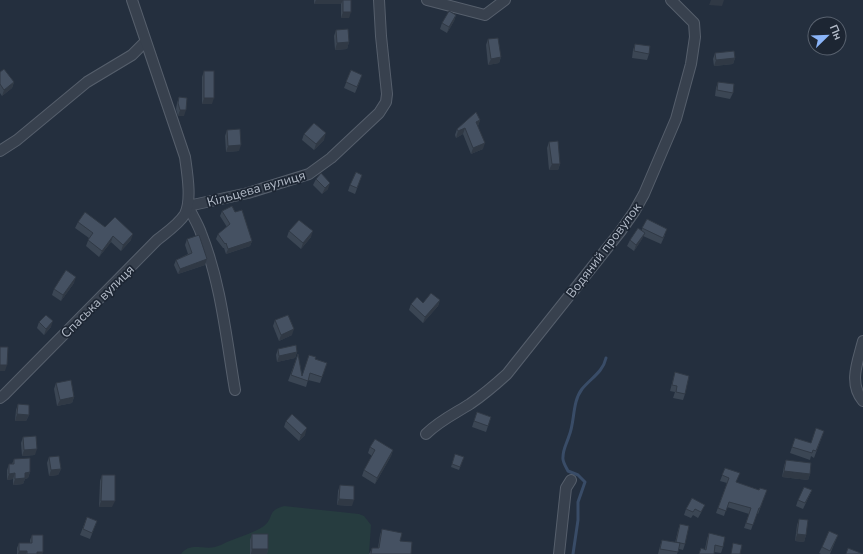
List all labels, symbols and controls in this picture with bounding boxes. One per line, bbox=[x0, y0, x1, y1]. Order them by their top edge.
north arrow bbox=[807, 16, 847, 56]
text: Пн bbox=[826, 22, 846, 42]
street label: Кільцева вулиця bbox=[205, 166, 308, 212]
street label: Водяний провулок bbox=[562, 199, 646, 302]
street label: Спаська вулиця bbox=[57, 261, 138, 342]

